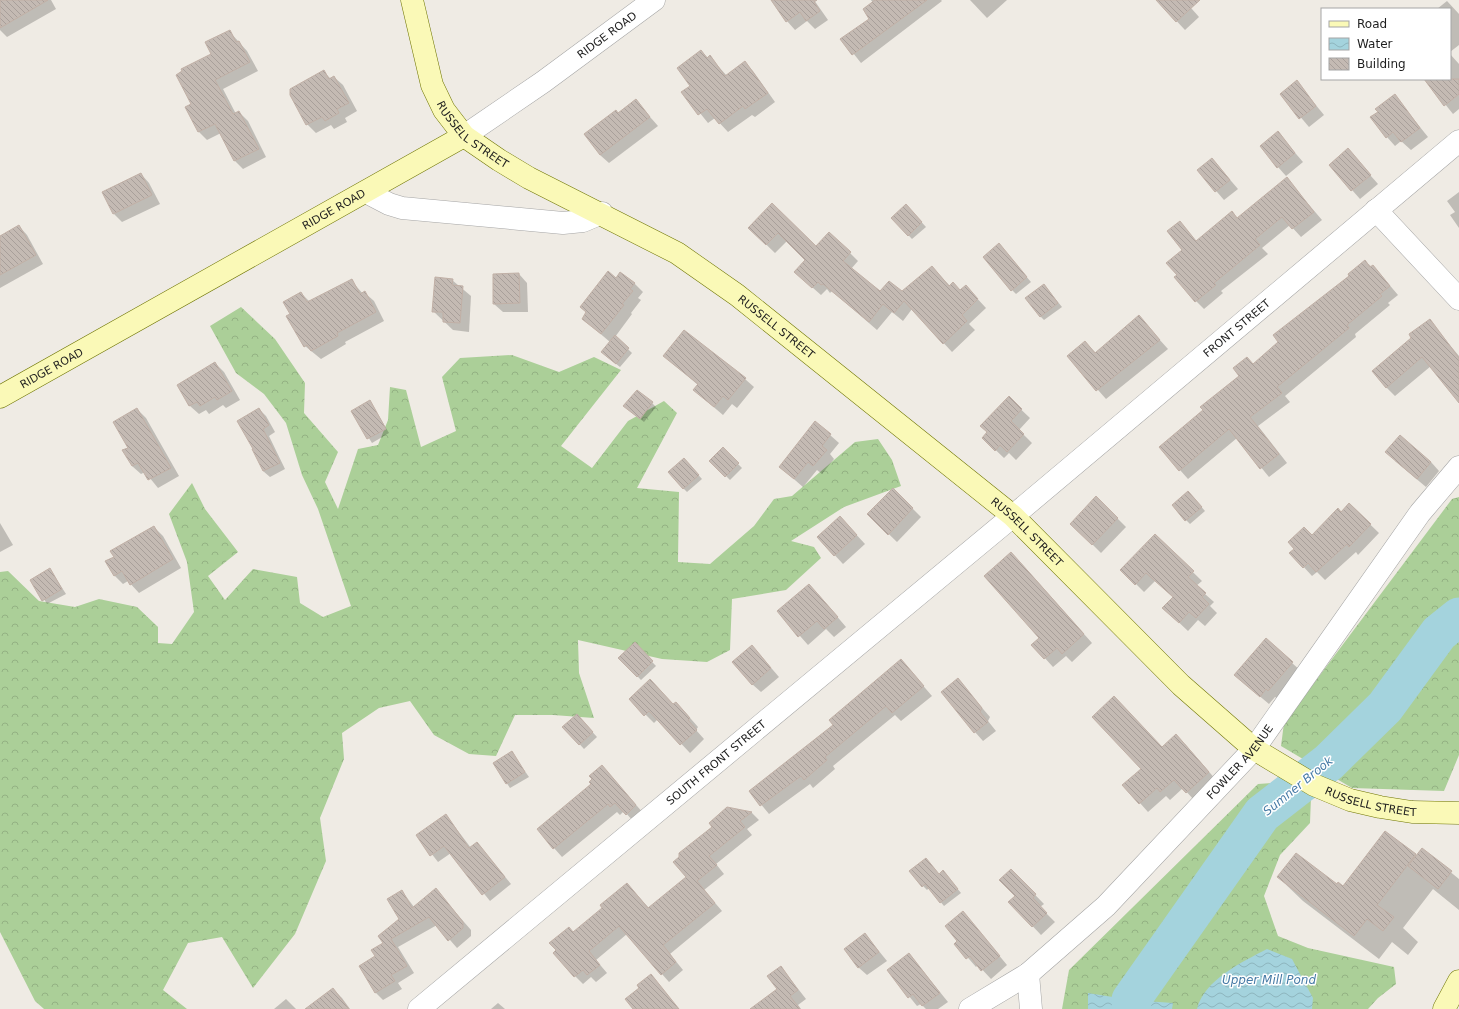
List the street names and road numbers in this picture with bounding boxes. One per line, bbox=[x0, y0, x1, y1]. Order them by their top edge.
street label: RIDGE ROAD bbox=[575, 9, 639, 61]
street label: RUSSELL STREET bbox=[434, 99, 511, 171]
street label: RIDGE ROAD bbox=[300, 187, 368, 233]
street label: RUSSELL STREET bbox=[735, 292, 817, 362]
street label: FRONT STREET bbox=[1201, 297, 1273, 360]
street label: RIDGE ROAD bbox=[18, 346, 86, 391]
street label: RUSSELL STREET bbox=[988, 495, 1066, 569]
street label: SOUTH FRONT STREET bbox=[664, 718, 769, 808]
street label: FOWLER AVENUE bbox=[1204, 722, 1276, 802]
street label: RUSSELL STREET bbox=[1323, 784, 1417, 819]

